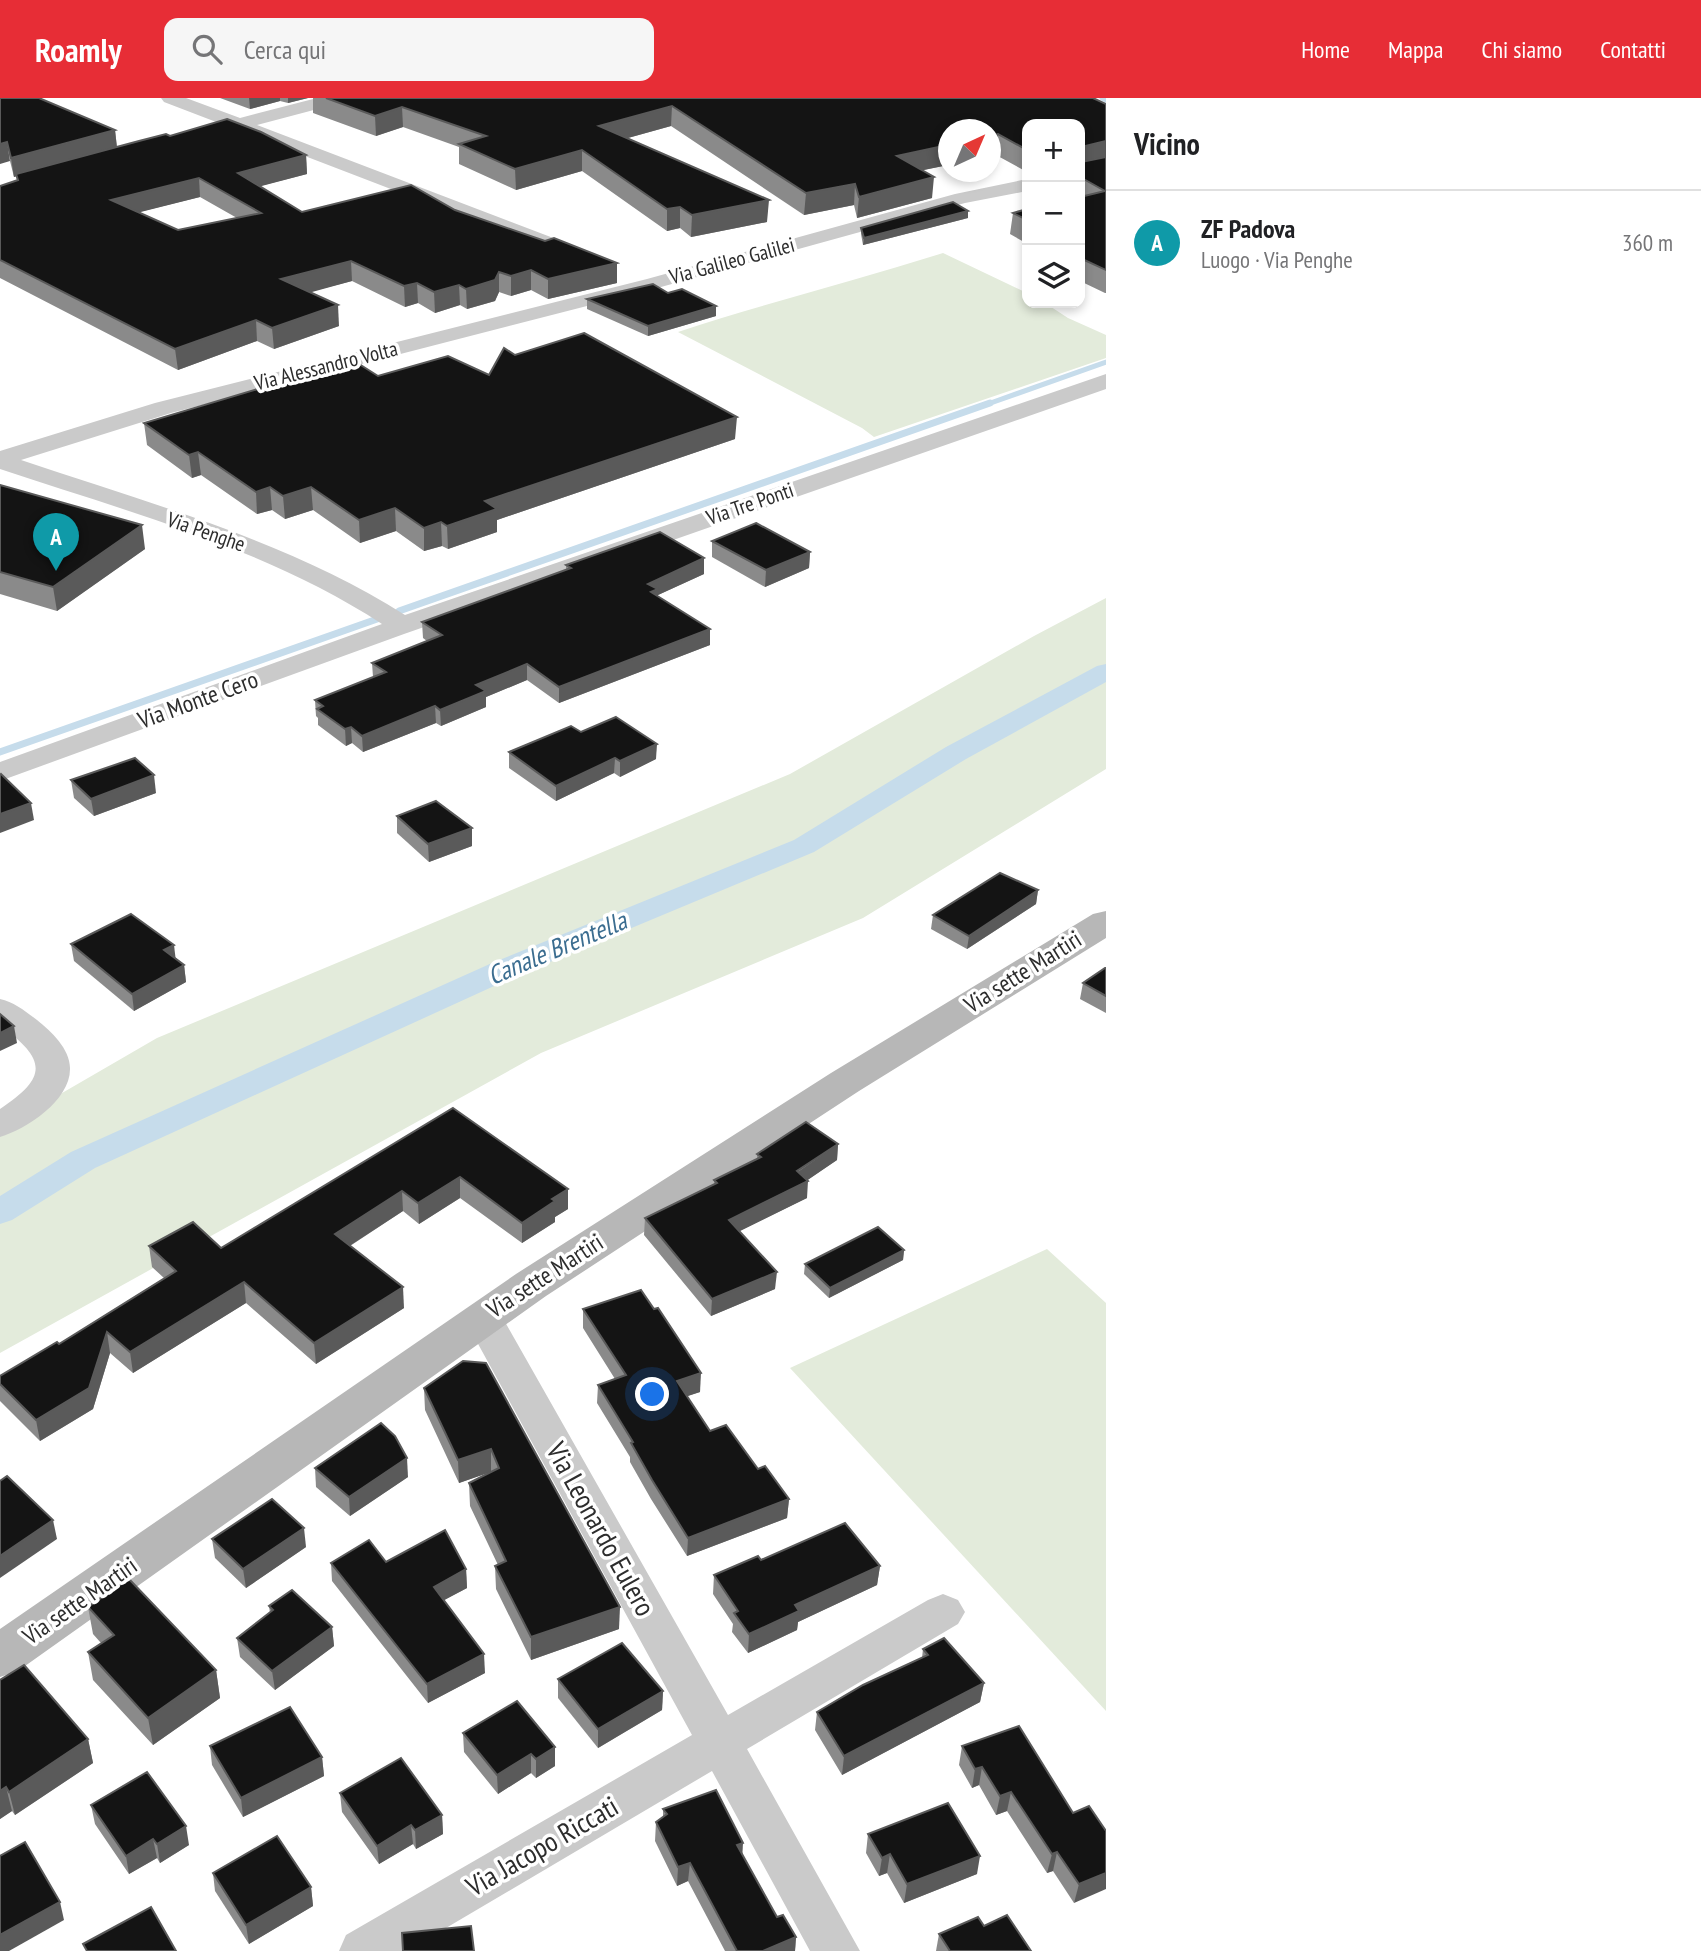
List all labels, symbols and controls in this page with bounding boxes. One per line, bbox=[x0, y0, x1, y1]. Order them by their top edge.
search box bbox=[164, 18, 654, 81]
text: Roamly bbox=[35, 28, 122, 71]
icon: search bbox=[188, 30, 226, 68]
text: Cerca qui bbox=[244, 33, 326, 66]
text: Home bbox=[1301, 34, 1350, 65]
text: Mappa bbox=[1388, 34, 1443, 65]
text: Chi siamo bbox=[1481, 34, 1562, 65]
text: Contatti bbox=[1600, 34, 1666, 65]
north arrow bbox=[938, 119, 1001, 182]
map controls bbox=[1022, 119, 1085, 308]
button: + bbox=[1022, 119, 1085, 182]
text: Vicino bbox=[1134, 124, 1200, 163]
button: − bbox=[1022, 182, 1085, 245]
text: ZF Padova bbox=[1201, 212, 1295, 245]
text: A bbox=[1151, 228, 1163, 257]
text: 360 m bbox=[1622, 228, 1673, 257]
street label: Via Galileo Galilei bbox=[665, 231, 797, 290]
button: layers bbox=[1022, 245, 1085, 308]
text: Luogo · Via Penghe bbox=[1201, 245, 1353, 274]
street label: Via Alessandro Volta bbox=[251, 335, 400, 397]
street label: Via Tre Ponti bbox=[702, 476, 797, 531]
street label: Via Penghe bbox=[163, 505, 249, 557]
pin: A bbox=[33, 513, 79, 571]
street label: Via Monte Cero bbox=[132, 663, 262, 736]
water label: Canale Brentella bbox=[482, 903, 633, 992]
street label: Via sette Martiri bbox=[957, 923, 1087, 1020]
street label: Via sette Martiri bbox=[480, 1226, 609, 1325]
your location bbox=[635, 1377, 669, 1411]
street label: Via Leonardo Eulero bbox=[538, 1434, 664, 1622]
street label: Via sette Martiri bbox=[16, 1550, 143, 1652]
street label: Via Jacopo Riccati bbox=[458, 1787, 625, 1905]

